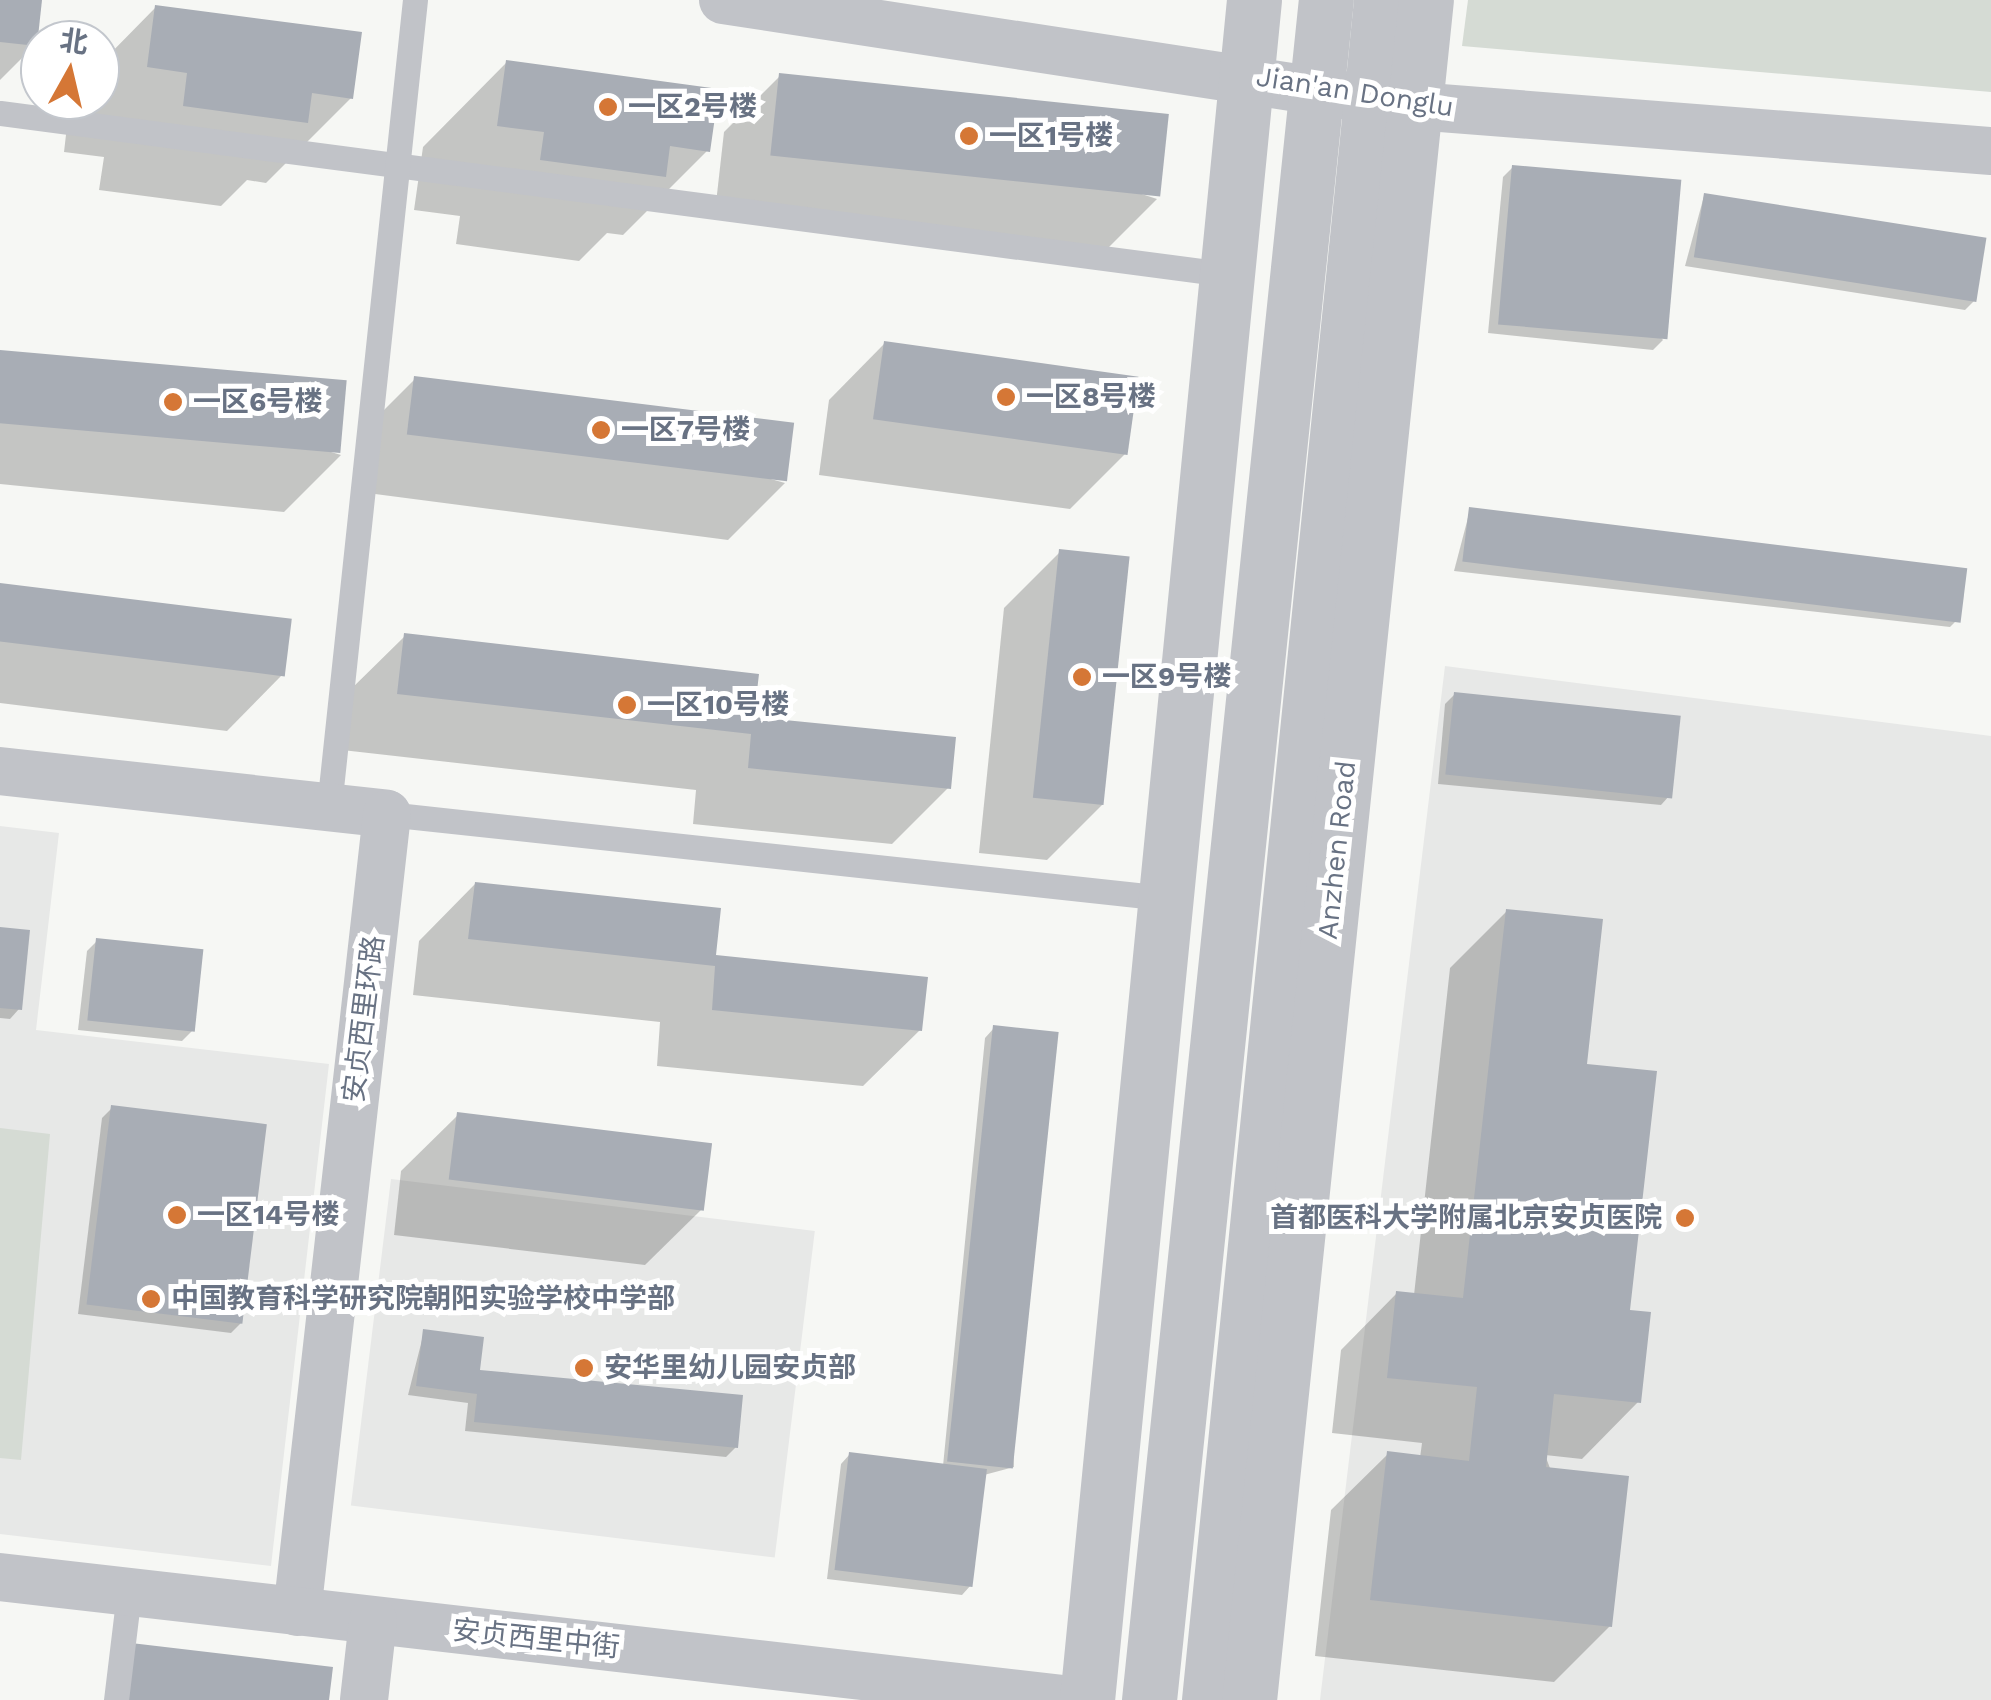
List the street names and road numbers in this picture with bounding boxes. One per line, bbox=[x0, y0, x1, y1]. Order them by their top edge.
street label: Jian'an Donglu bbox=[1254, 60, 1456, 124]
street label: Anzhen Road bbox=[1311, 759, 1363, 941]
street label: 安贞西里环路 bbox=[337, 934, 391, 1104]
street label: 安贞西里中街 bbox=[451, 1614, 621, 1664]

